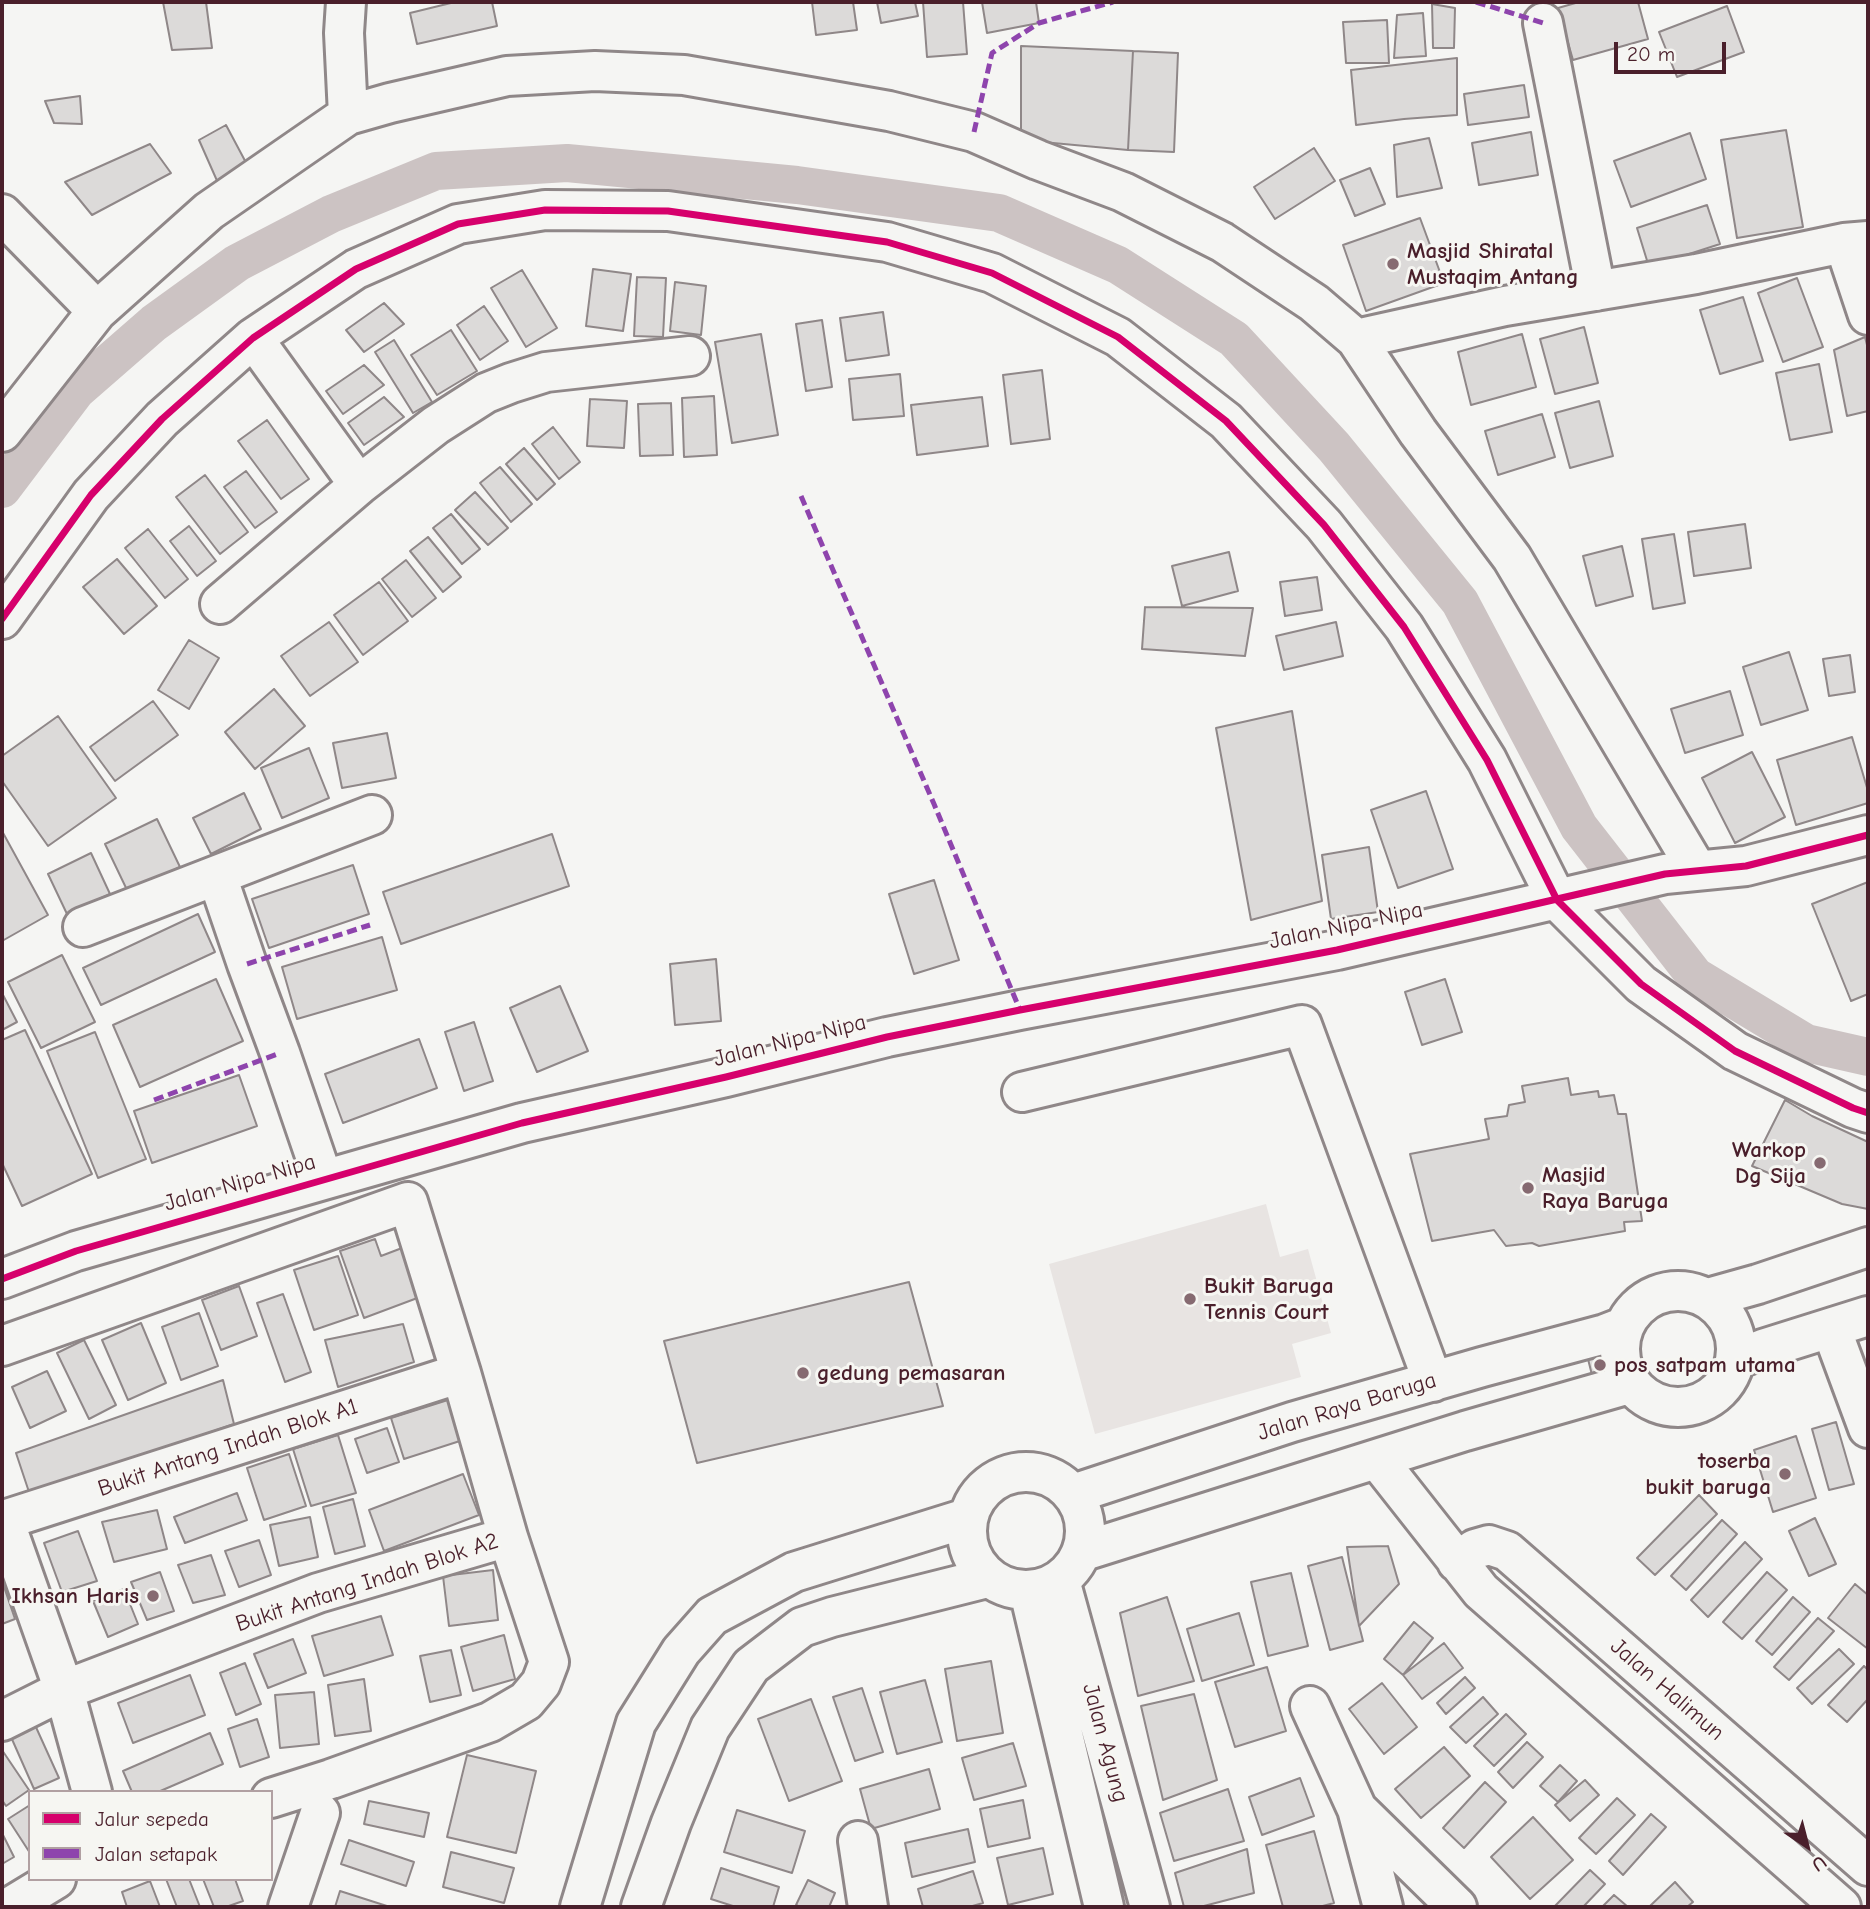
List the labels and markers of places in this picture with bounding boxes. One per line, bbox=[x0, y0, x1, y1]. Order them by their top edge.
place label: Masjid Shiratal Mustaqim Antang bbox=[1407, 237, 1579, 291]
marker: Masjid Shiratal Mustaqim Antang bbox=[1385, 256, 1401, 272]
place label: Warkop Dg Sija bbox=[1732, 1136, 1806, 1190]
marker: Warkop Dg Sija bbox=[1812, 1155, 1828, 1171]
place label: Masjid Raya Baruga bbox=[1542, 1161, 1668, 1215]
marker: Masjid Raya Baruga bbox=[1520, 1180, 1536, 1196]
place label: Bukit Baruga Tennis Court bbox=[1204, 1272, 1334, 1326]
marker: Bukit Baruga Tennis Court bbox=[1182, 1291, 1198, 1307]
place label: pos satpam utama bbox=[1614, 1351, 1796, 1379]
marker: pos satpam utama bbox=[1592, 1357, 1608, 1373]
place label: gedung pemasaran bbox=[817, 1359, 1006, 1387]
marker: gedung pemasaran bbox=[795, 1365, 811, 1381]
place label: toserba bukit baruga bbox=[1645, 1447, 1771, 1501]
marker: toserba bukit baruga bbox=[1777, 1466, 1793, 1482]
place label: Ikhsan Haris bbox=[11, 1582, 139, 1610]
marker: Ikhsan Haris bbox=[145, 1588, 161, 1604]

